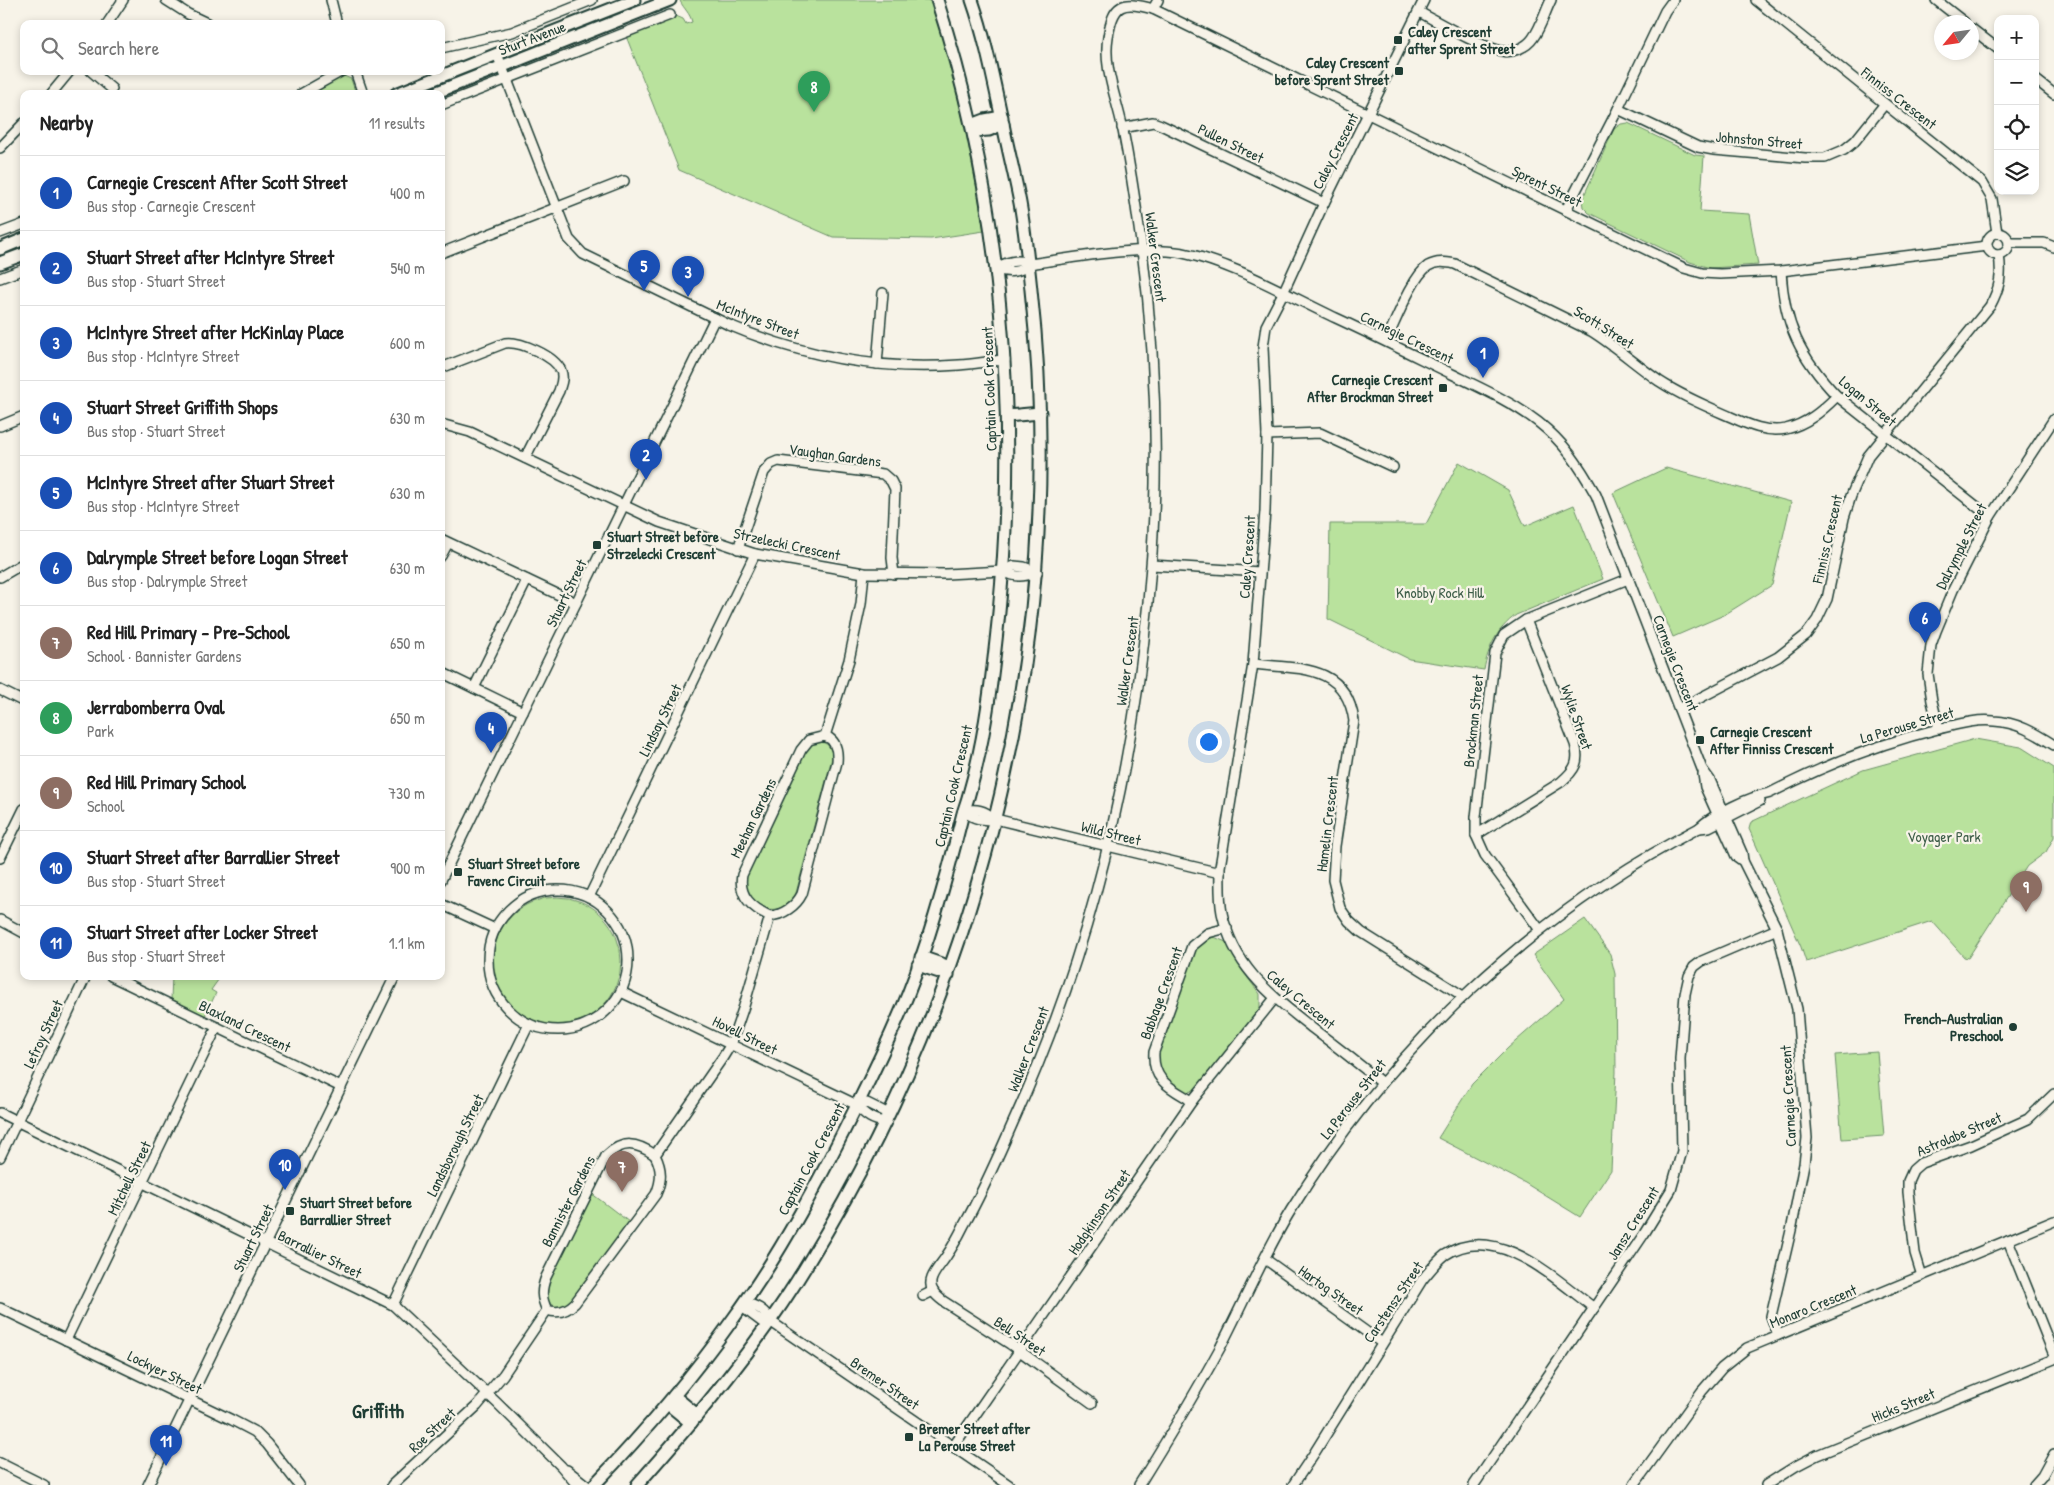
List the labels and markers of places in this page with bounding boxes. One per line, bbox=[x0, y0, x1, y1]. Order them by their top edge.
place label: Caley Crescent after Sprent Street bbox=[1408, 21, 1516, 60]
marker: Caley Crescent after Sprent Street bbox=[1392, 34, 1404, 46]
place label: Caley Crescent before Sprent Street bbox=[1275, 52, 1390, 91]
marker: Caley Crescent before Sprent Street bbox=[1393, 65, 1405, 77]
pin: 8 bbox=[798, 71, 830, 112]
pin: 5 bbox=[628, 250, 660, 291]
pin: 3 bbox=[672, 256, 704, 297]
pin: 1 bbox=[1467, 337, 1499, 378]
place label: Carnegie Crescent After Brockman Street bbox=[1307, 369, 1434, 407]
marker: Carnegie Crescent After Brockman Street bbox=[1437, 382, 1449, 394]
pin: 2 bbox=[630, 439, 662, 480]
place label: Stuart Street before Strzelecki Crescent bbox=[607, 526, 719, 564]
marker: Stuart Street before Strzelecki Crescent bbox=[591, 539, 603, 551]
pin: 6 bbox=[1909, 602, 1941, 643]
pin: 4 bbox=[475, 712, 507, 753]
place label: Carnegie Crescent After Finniss Crescent bbox=[1710, 721, 1834, 759]
marker: Carnegie Crescent After Finniss Crescent bbox=[1694, 734, 1706, 746]
place label: Stuart Street before Favenc Circuit bbox=[467, 853, 580, 891]
marker: Stuart Street before Favenc Circuit bbox=[452, 866, 464, 878]
pin: 9 bbox=[2010, 871, 2042, 912]
place label: French-Australian Preschool bbox=[1904, 1008, 2004, 1046]
marker: French-Australian Preschool bbox=[2007, 1021, 2019, 1033]
pin: 10 bbox=[269, 1149, 301, 1190]
pin: 7 bbox=[606, 1151, 638, 1192]
place label: Stuart Street before Barrallier Street bbox=[300, 1192, 412, 1230]
marker: Stuart Street before Barrallier Street bbox=[284, 1205, 296, 1217]
place label: Bremer Street after La Perouse Street bbox=[919, 1418, 1031, 1456]
pin: 11 bbox=[150, 1425, 182, 1466]
marker: Bremer Street after La Perouse Street bbox=[903, 1431, 915, 1443]

